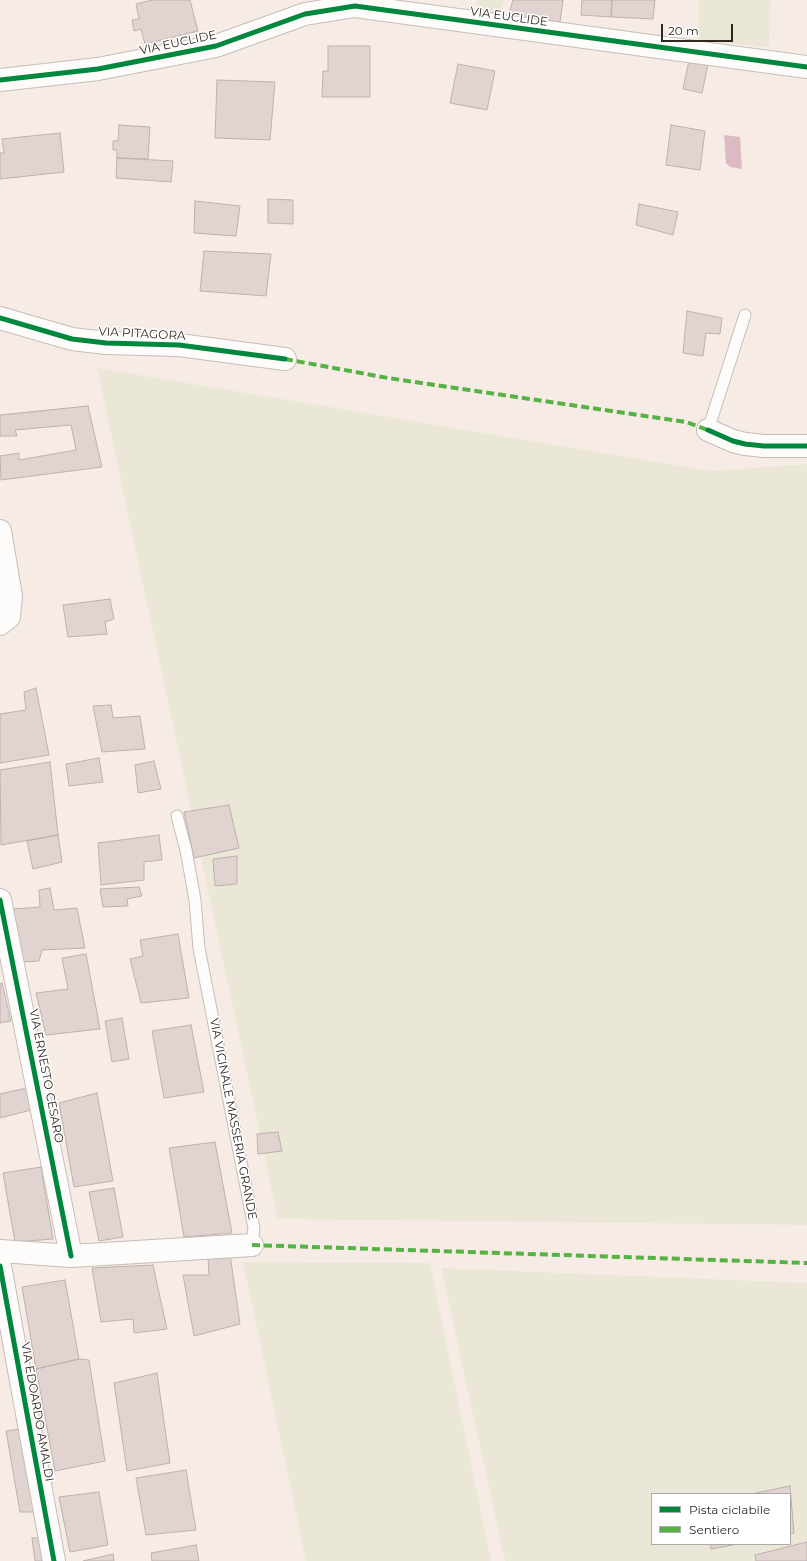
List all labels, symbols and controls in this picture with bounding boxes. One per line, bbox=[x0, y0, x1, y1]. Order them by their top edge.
street label: VIA EUCLIDE bbox=[469, 4, 549, 30]
scale bar bbox=[663, 16, 735, 42]
text: 20 m bbox=[668, 23, 699, 38]
street label: VIA EUCLIDE bbox=[138, 28, 218, 58]
street label: VIA PITAGORA bbox=[98, 325, 186, 343]
street label: VIA ERNESTO CESARO bbox=[26, 1008, 66, 1144]
street label: VIA VICINALE MASSERIA GRANDE bbox=[206, 1017, 260, 1221]
street label: VIA EDOARDO AMALDI bbox=[18, 1341, 56, 1483]
legend bbox=[651, 1493, 791, 1545]
text: Pista ciclabile bbox=[689, 1502, 770, 1517]
text: Sentiero bbox=[689, 1522, 739, 1537]

